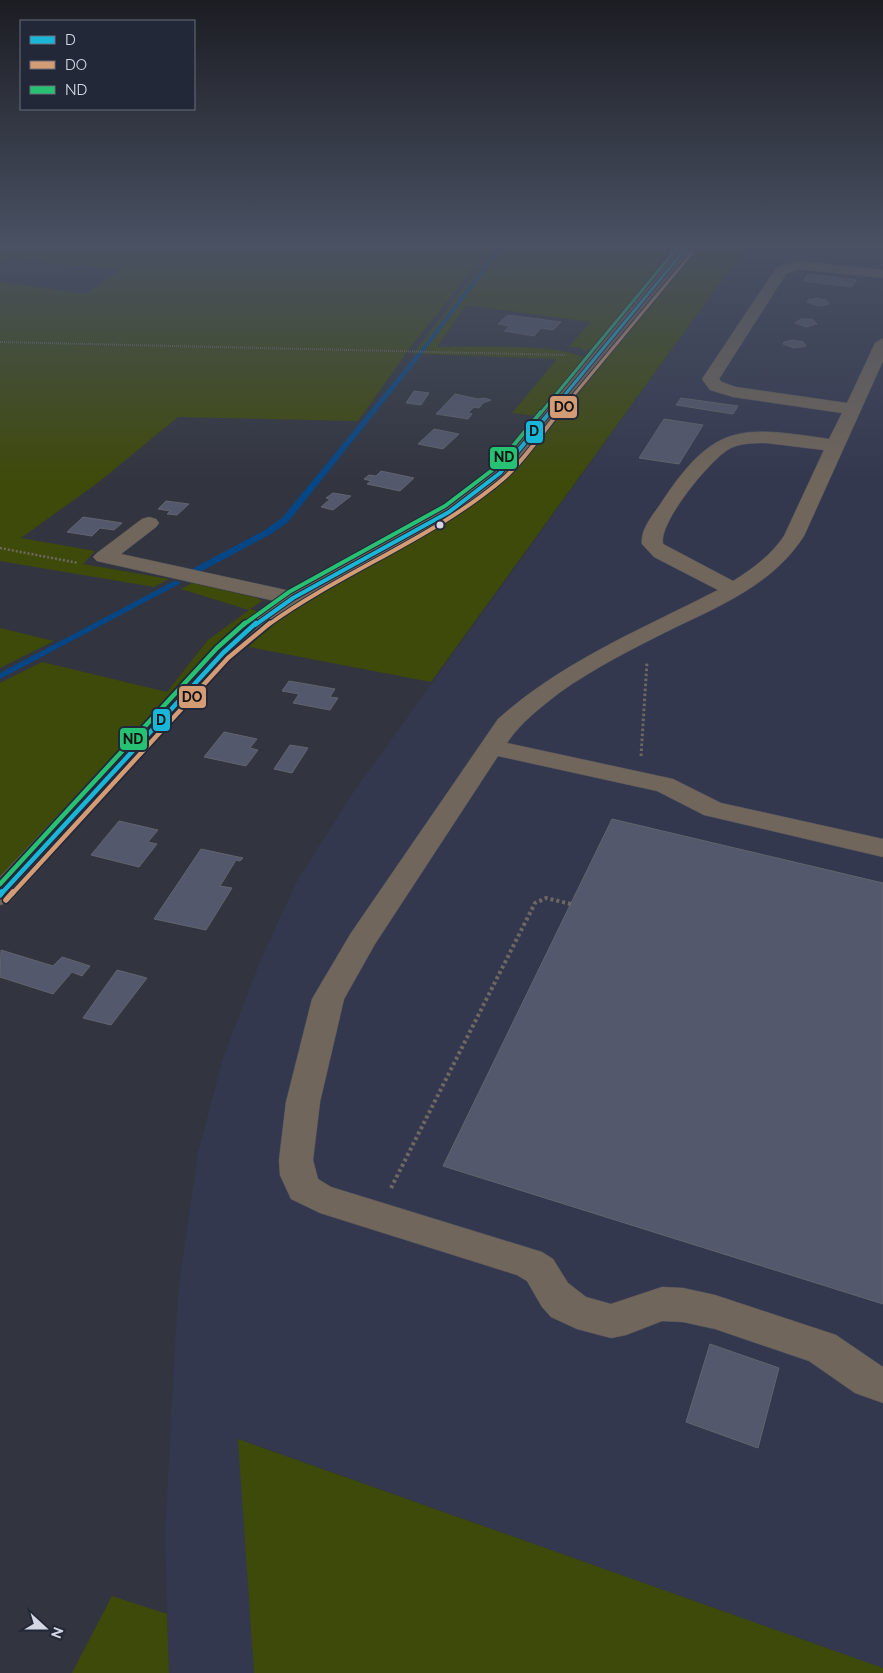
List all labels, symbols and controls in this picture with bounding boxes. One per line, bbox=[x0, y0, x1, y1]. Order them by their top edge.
legend bbox=[20, 20, 195, 110]
text: D bbox=[65, 31, 76, 49]
text: DO bbox=[65, 56, 87, 74]
text: ND bbox=[65, 81, 88, 99]
line badge: DO bbox=[549, 395, 578, 419]
text: DO bbox=[554, 399, 575, 415]
line badge: D bbox=[525, 420, 544, 444]
text: D bbox=[529, 423, 539, 439]
line badge: ND bbox=[489, 446, 518, 470]
text: ND bbox=[494, 449, 514, 465]
unlabelled marker bbox=[435, 520, 445, 530]
line badge: DO bbox=[178, 685, 207, 709]
text: DO bbox=[182, 689, 203, 705]
line badge: D bbox=[152, 708, 171, 732]
text: D bbox=[156, 712, 166, 728]
line badge: ND bbox=[119, 727, 148, 751]
text: ND bbox=[123, 731, 143, 747]
north arrow bbox=[20, 1603, 70, 1653]
text: N bbox=[48, 1625, 67, 1641]

